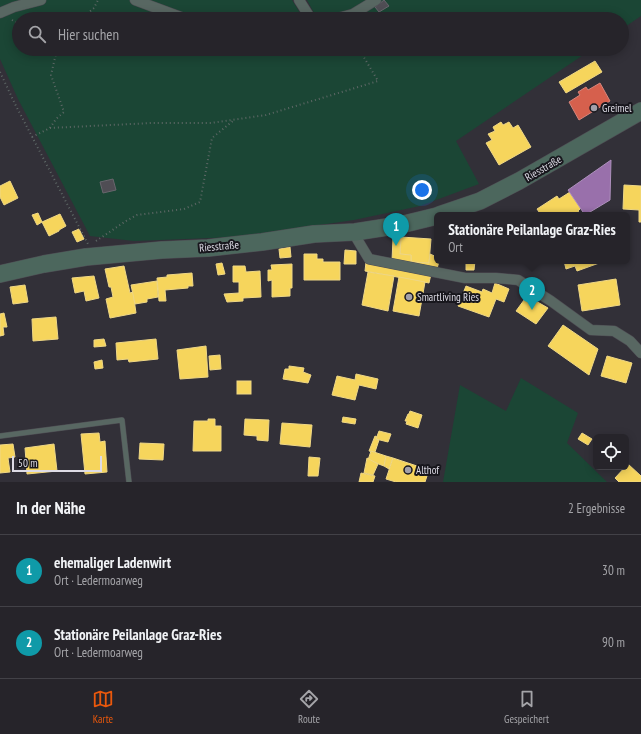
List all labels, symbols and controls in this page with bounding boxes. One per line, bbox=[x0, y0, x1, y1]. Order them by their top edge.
search box bbox=[12, 12, 629, 56]
icon: search bbox=[26, 23, 48, 45]
text: Hier suchen bbox=[58, 25, 119, 44]
place label: Greimel bbox=[602, 101, 632, 115]
marker: Greimel bbox=[589, 103, 599, 113]
street label: Riesstraße bbox=[522, 152, 564, 184]
your location bbox=[412, 180, 432, 200]
popup bbox=[434, 212, 630, 264]
pin: 1 bbox=[383, 213, 409, 246]
text: Stationäre Peilanlage Graz-Ries bbox=[448, 220, 616, 239]
street label: Riesstraße bbox=[198, 237, 240, 255]
text: Ort bbox=[448, 239, 463, 256]
pin: 2 bbox=[519, 277, 545, 310]
place label: Smartliving Ries bbox=[417, 290, 479, 304]
marker: Smartliving Ries bbox=[404, 292, 414, 302]
map controls bbox=[593, 434, 629, 470]
button: locate bbox=[593, 434, 629, 470]
scale bar bbox=[12, 454, 102, 473]
text: 50 m bbox=[18, 456, 37, 470]
place label: Althof bbox=[416, 463, 440, 477]
marker: Althof bbox=[403, 465, 413, 475]
text: In der Nähe bbox=[16, 497, 86, 519]
text: 2 Ergebnisse bbox=[568, 500, 625, 517]
text: ehemaliger Ladenwirt bbox=[54, 553, 171, 572]
text: 1 bbox=[26, 562, 32, 579]
text: 30 m bbox=[602, 562, 625, 579]
text: Ort · Ledermoarweg bbox=[54, 572, 143, 589]
text: Stationäre Peilanlage Graz-Ries bbox=[54, 625, 222, 644]
text: 2 bbox=[26, 634, 32, 651]
text: 90 m bbox=[602, 634, 625, 651]
text: Ort · Ledermoarweg bbox=[54, 644, 143, 661]
tab: Karte bbox=[92, 688, 114, 726]
tab: Route bbox=[298, 688, 320, 726]
tab: Gespeichert bbox=[504, 688, 549, 726]

